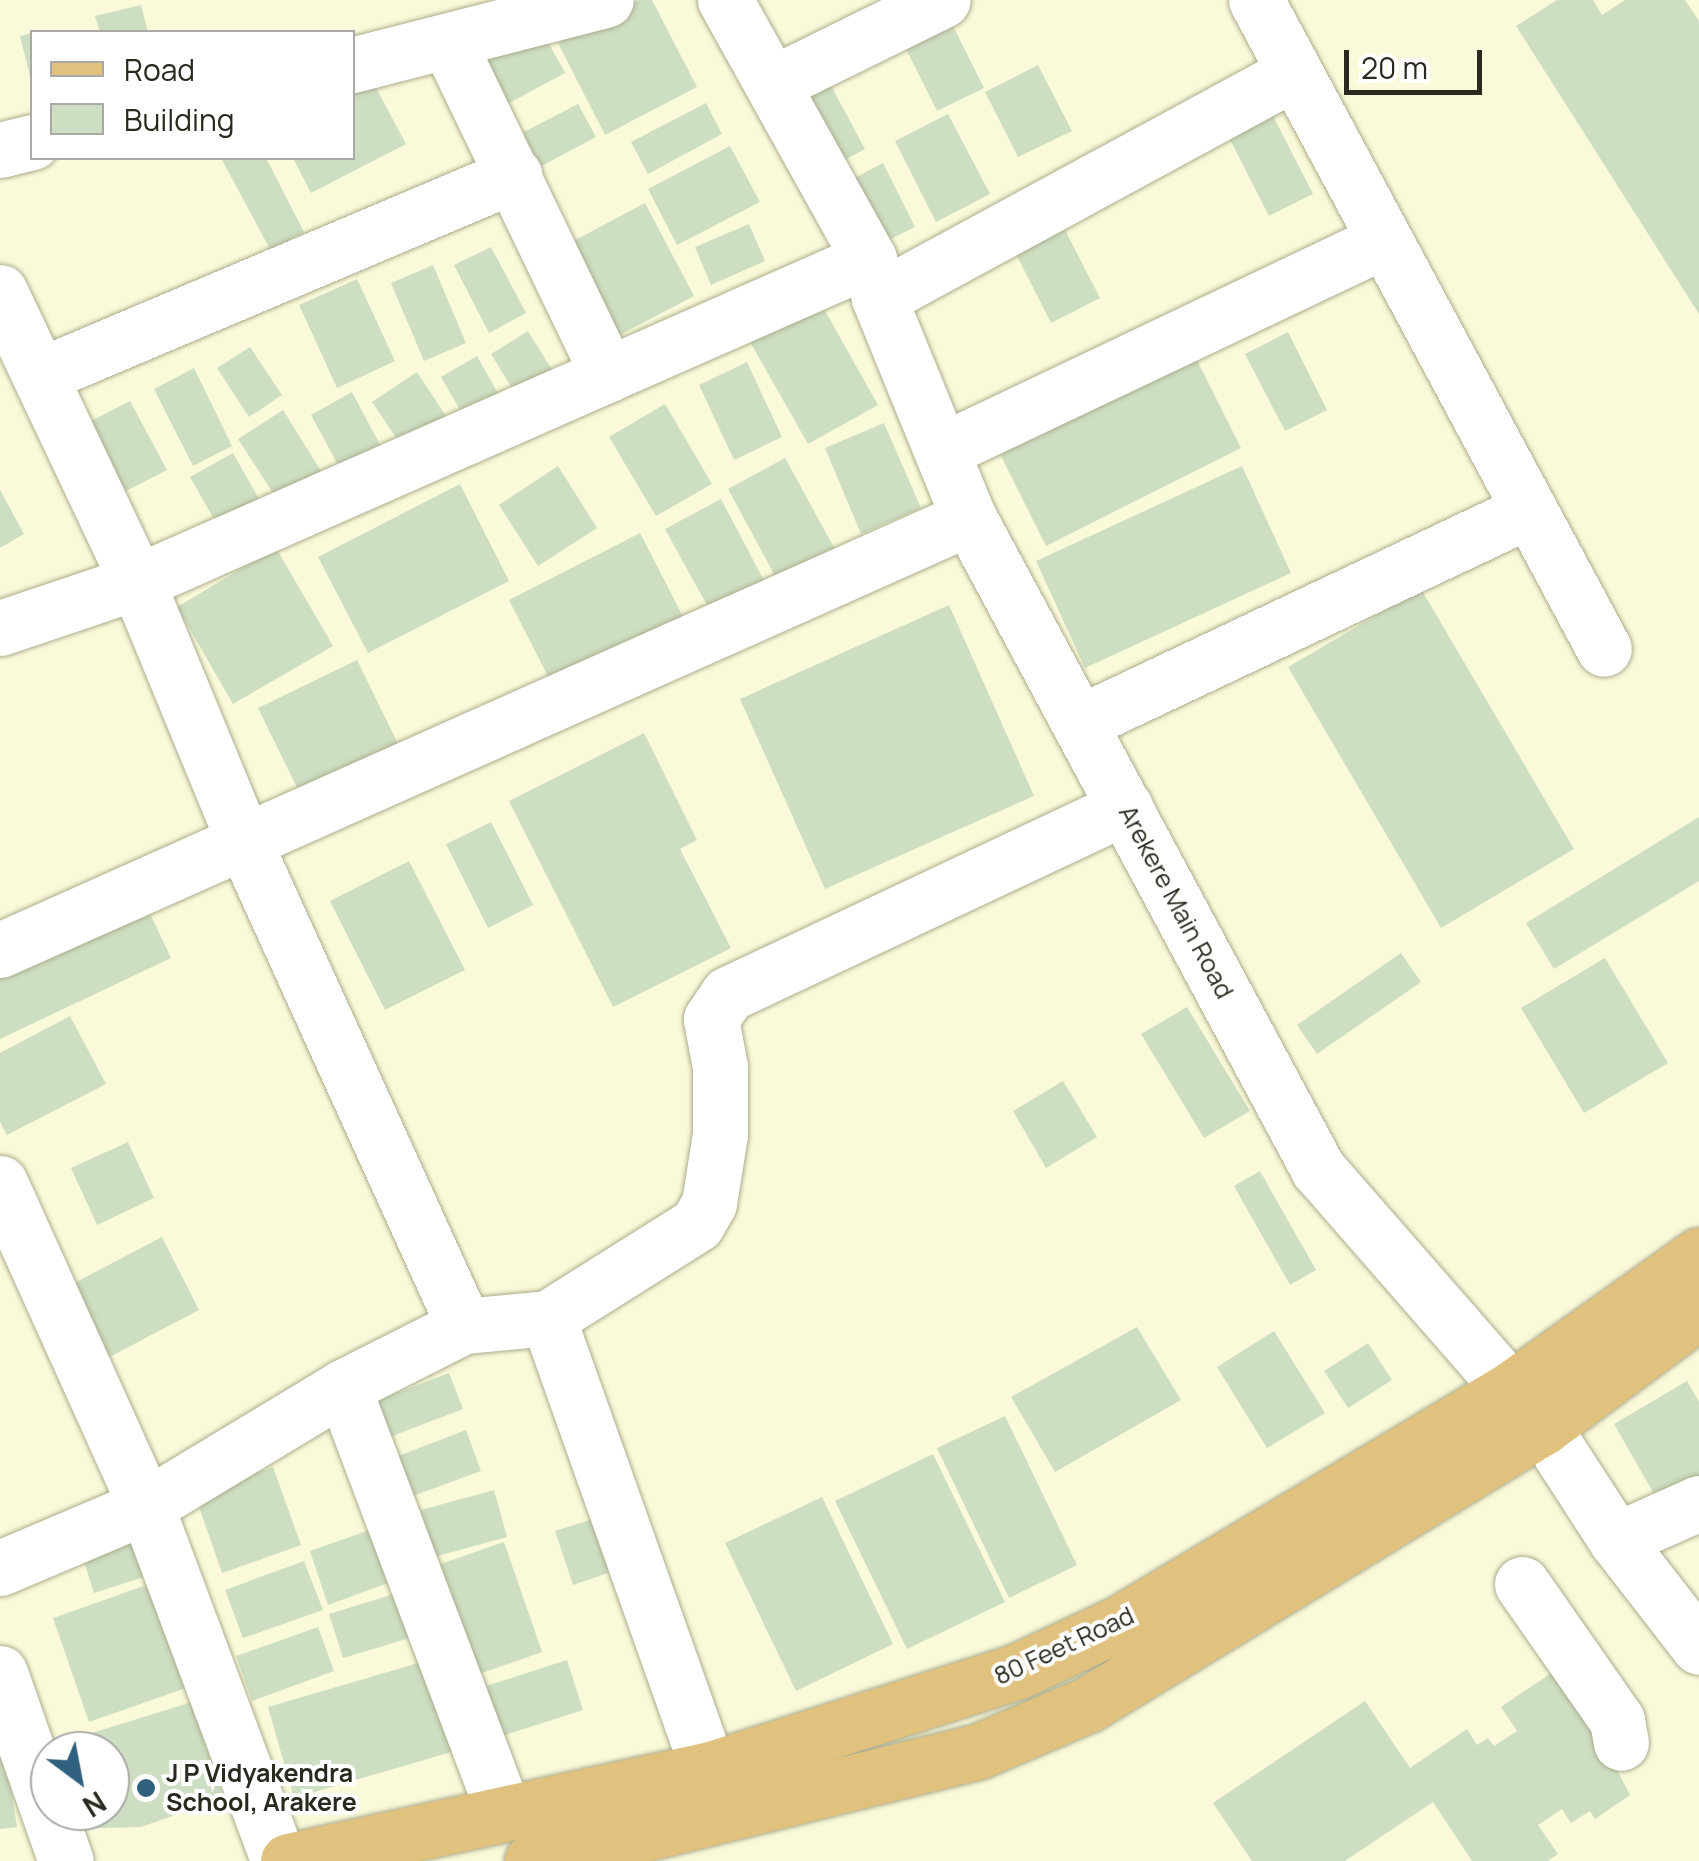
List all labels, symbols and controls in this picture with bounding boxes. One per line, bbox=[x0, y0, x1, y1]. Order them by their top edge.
legend bbox=[30, 30, 355, 160]
scale bar bbox=[1349, 30, 1486, 92]
text: 20 m bbox=[1361, 47, 1428, 88]
text: Road bbox=[124, 49, 195, 90]
text: Building bbox=[124, 99, 235, 140]
street label: Arekere Main Road bbox=[1112, 800, 1240, 1004]
street label: 80 Feet Road bbox=[989, 1601, 1139, 1691]
north arrow bbox=[30, 1731, 130, 1831]
place label: J P Vidyakendra School, Arakere bbox=[166, 1759, 357, 1818]
marker: J P Vidyakendra School, Arakere bbox=[135, 1777, 157, 1799]
text: N bbox=[76, 1783, 113, 1826]

